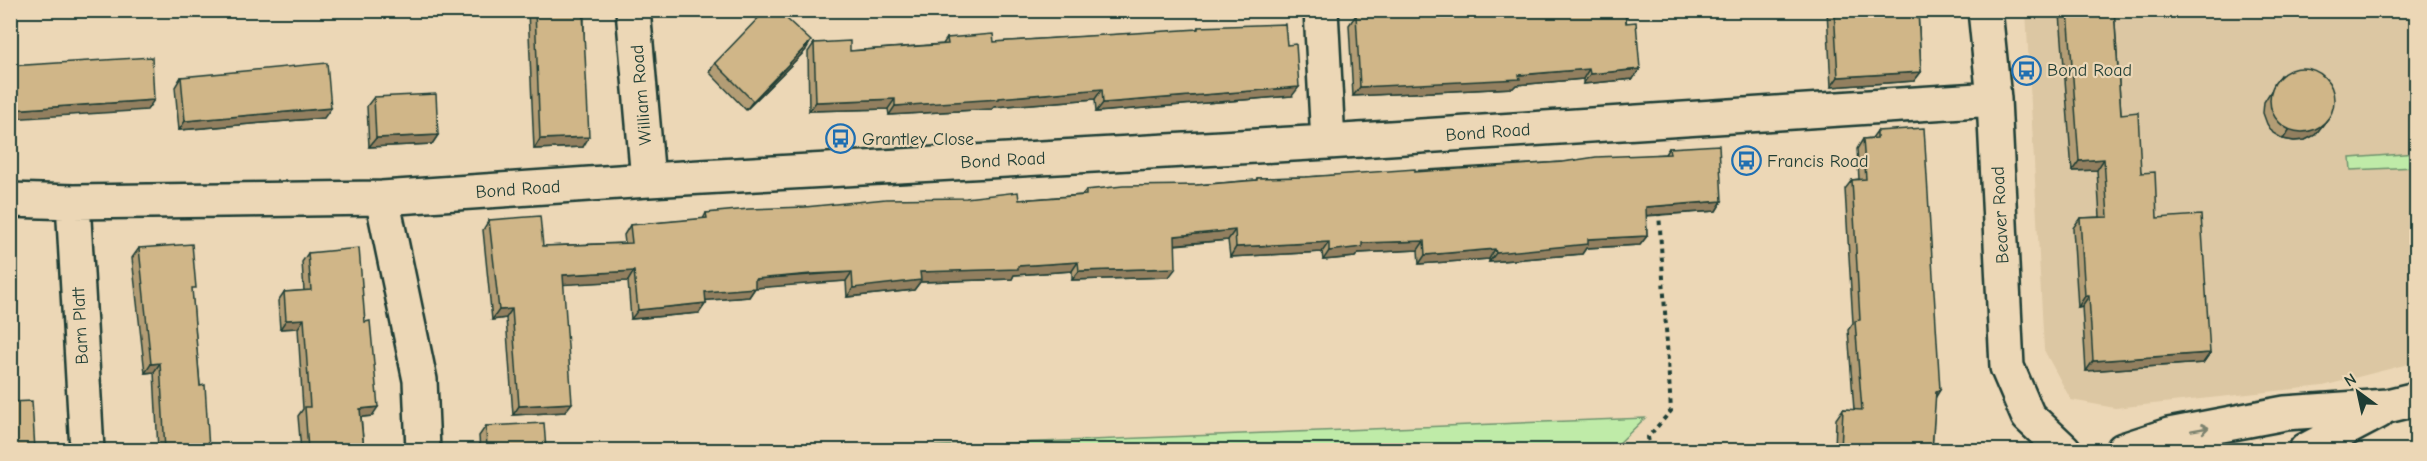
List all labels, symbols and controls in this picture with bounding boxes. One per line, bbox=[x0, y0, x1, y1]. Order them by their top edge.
street label: William Road bbox=[627, 44, 656, 146]
bus stop icon: Bond Road bbox=[2010, 54, 2042, 86]
place label: Bond Road bbox=[2047, 60, 2132, 81]
street label: Bond Road bbox=[1445, 119, 1531, 146]
bus stop icon: Grantley Close bbox=[825, 123, 857, 155]
place label: Grantley Close bbox=[862, 129, 974, 150]
bus stop icon: Francis Road bbox=[1730, 145, 1762, 177]
street label: Bond Road bbox=[960, 148, 1046, 173]
place label: Francis Road bbox=[1767, 151, 1869, 172]
street label: Beaver Road bbox=[1987, 166, 2014, 264]
street label: Bond Road bbox=[475, 176, 561, 203]
street label: Barn Platt bbox=[68, 286, 93, 365]
north arrow bbox=[2328, 362, 2388, 422]
text: N bbox=[2341, 370, 2360, 391]
one-way arrow bbox=[2189, 423, 2209, 434]

